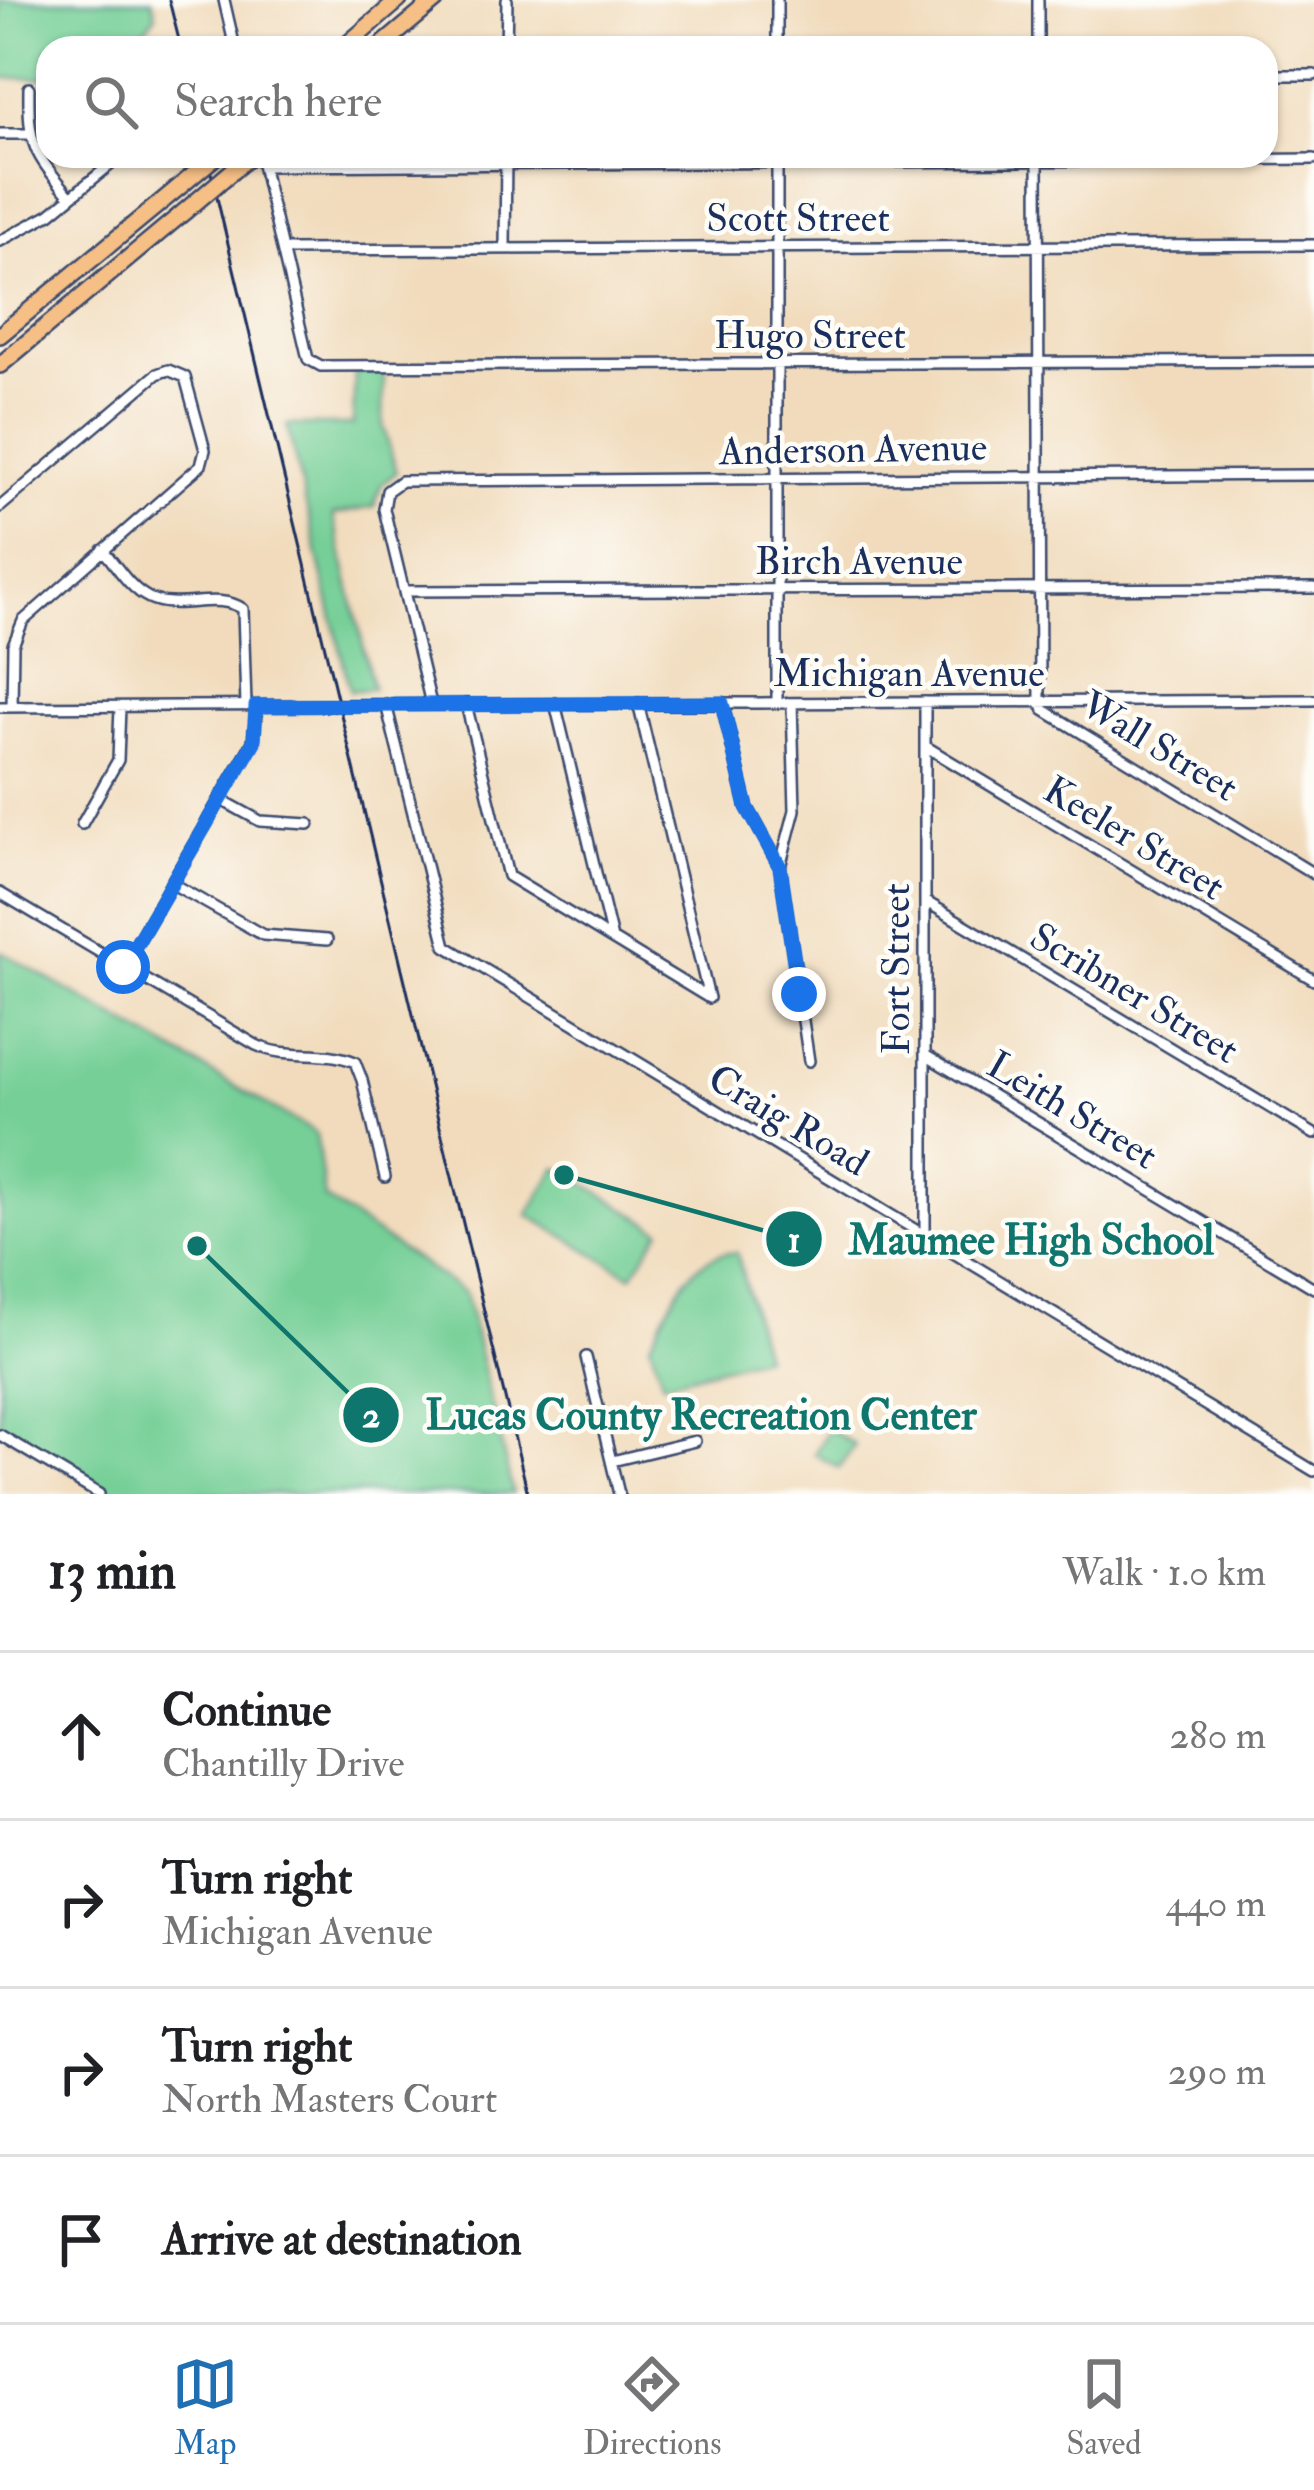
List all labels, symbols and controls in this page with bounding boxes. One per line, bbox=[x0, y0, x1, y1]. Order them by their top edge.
search box bbox=[36, 36, 1278, 168]
icon: search bbox=[78, 69, 144, 135]
text: Search here bbox=[174, 74, 382, 130]
street label: Scott Street bbox=[706, 194, 890, 243]
street label: Hugo Street bbox=[714, 311, 906, 360]
street label: Anderson Avenue bbox=[718, 423, 988, 476]
street label: Birch Avenue bbox=[755, 537, 963, 586]
street label: Michigan Avenue bbox=[774, 649, 1044, 698]
street label: Wall Street bbox=[1071, 680, 1247, 812]
street label: Keeler Street bbox=[1035, 765, 1234, 911]
street label: Fort Street bbox=[872, 883, 921, 1055]
street label: Scribner Street bbox=[1021, 912, 1247, 1075]
route start bbox=[96, 940, 150, 994]
route end bbox=[772, 967, 826, 1021]
street label: Leith Street bbox=[978, 1040, 1166, 1180]
street label: Craig Road bbox=[699, 1053, 877, 1187]
callout: Maumee High School bbox=[764, 1200, 1238, 1278]
text: Maumee High School bbox=[847, 1215, 1214, 1267]
text: 1 bbox=[788, 1218, 800, 1263]
callout: Lucas County Recreation Center bbox=[341, 1376, 1000, 1454]
text: Lucas County Recreation Center bbox=[425, 1390, 978, 1443]
text: 2 bbox=[362, 1393, 380, 1438]
text: 13 min bbox=[48, 1540, 176, 1604]
text: Walk · 1.0 km bbox=[1062, 1548, 1266, 1597]
text: Continue bbox=[162, 1683, 331, 1739]
icon: ahead bbox=[48, 1703, 114, 1769]
text: 280 m bbox=[1169, 1711, 1266, 1760]
text: Chantilly Drive bbox=[162, 1739, 404, 1788]
text: Turn right bbox=[162, 1851, 352, 1907]
icon: right bbox=[48, 1871, 114, 1937]
text: 440 m bbox=[1165, 1879, 1266, 1928]
text: Michigan Avenue bbox=[162, 1907, 433, 1956]
text: Turn right bbox=[162, 2019, 352, 2075]
icon: right bbox=[48, 2039, 114, 2105]
text: 290 m bbox=[1168, 2047, 1266, 2096]
text: North Masters Court bbox=[162, 2075, 497, 2124]
icon: arrive bbox=[48, 2207, 114, 2273]
text: Arrive at destination bbox=[162, 2212, 522, 2268]
tab: Map bbox=[172, 2351, 238, 2464]
tab: Directions bbox=[583, 2351, 722, 2464]
tab: Saved bbox=[1066, 2351, 1142, 2464]

